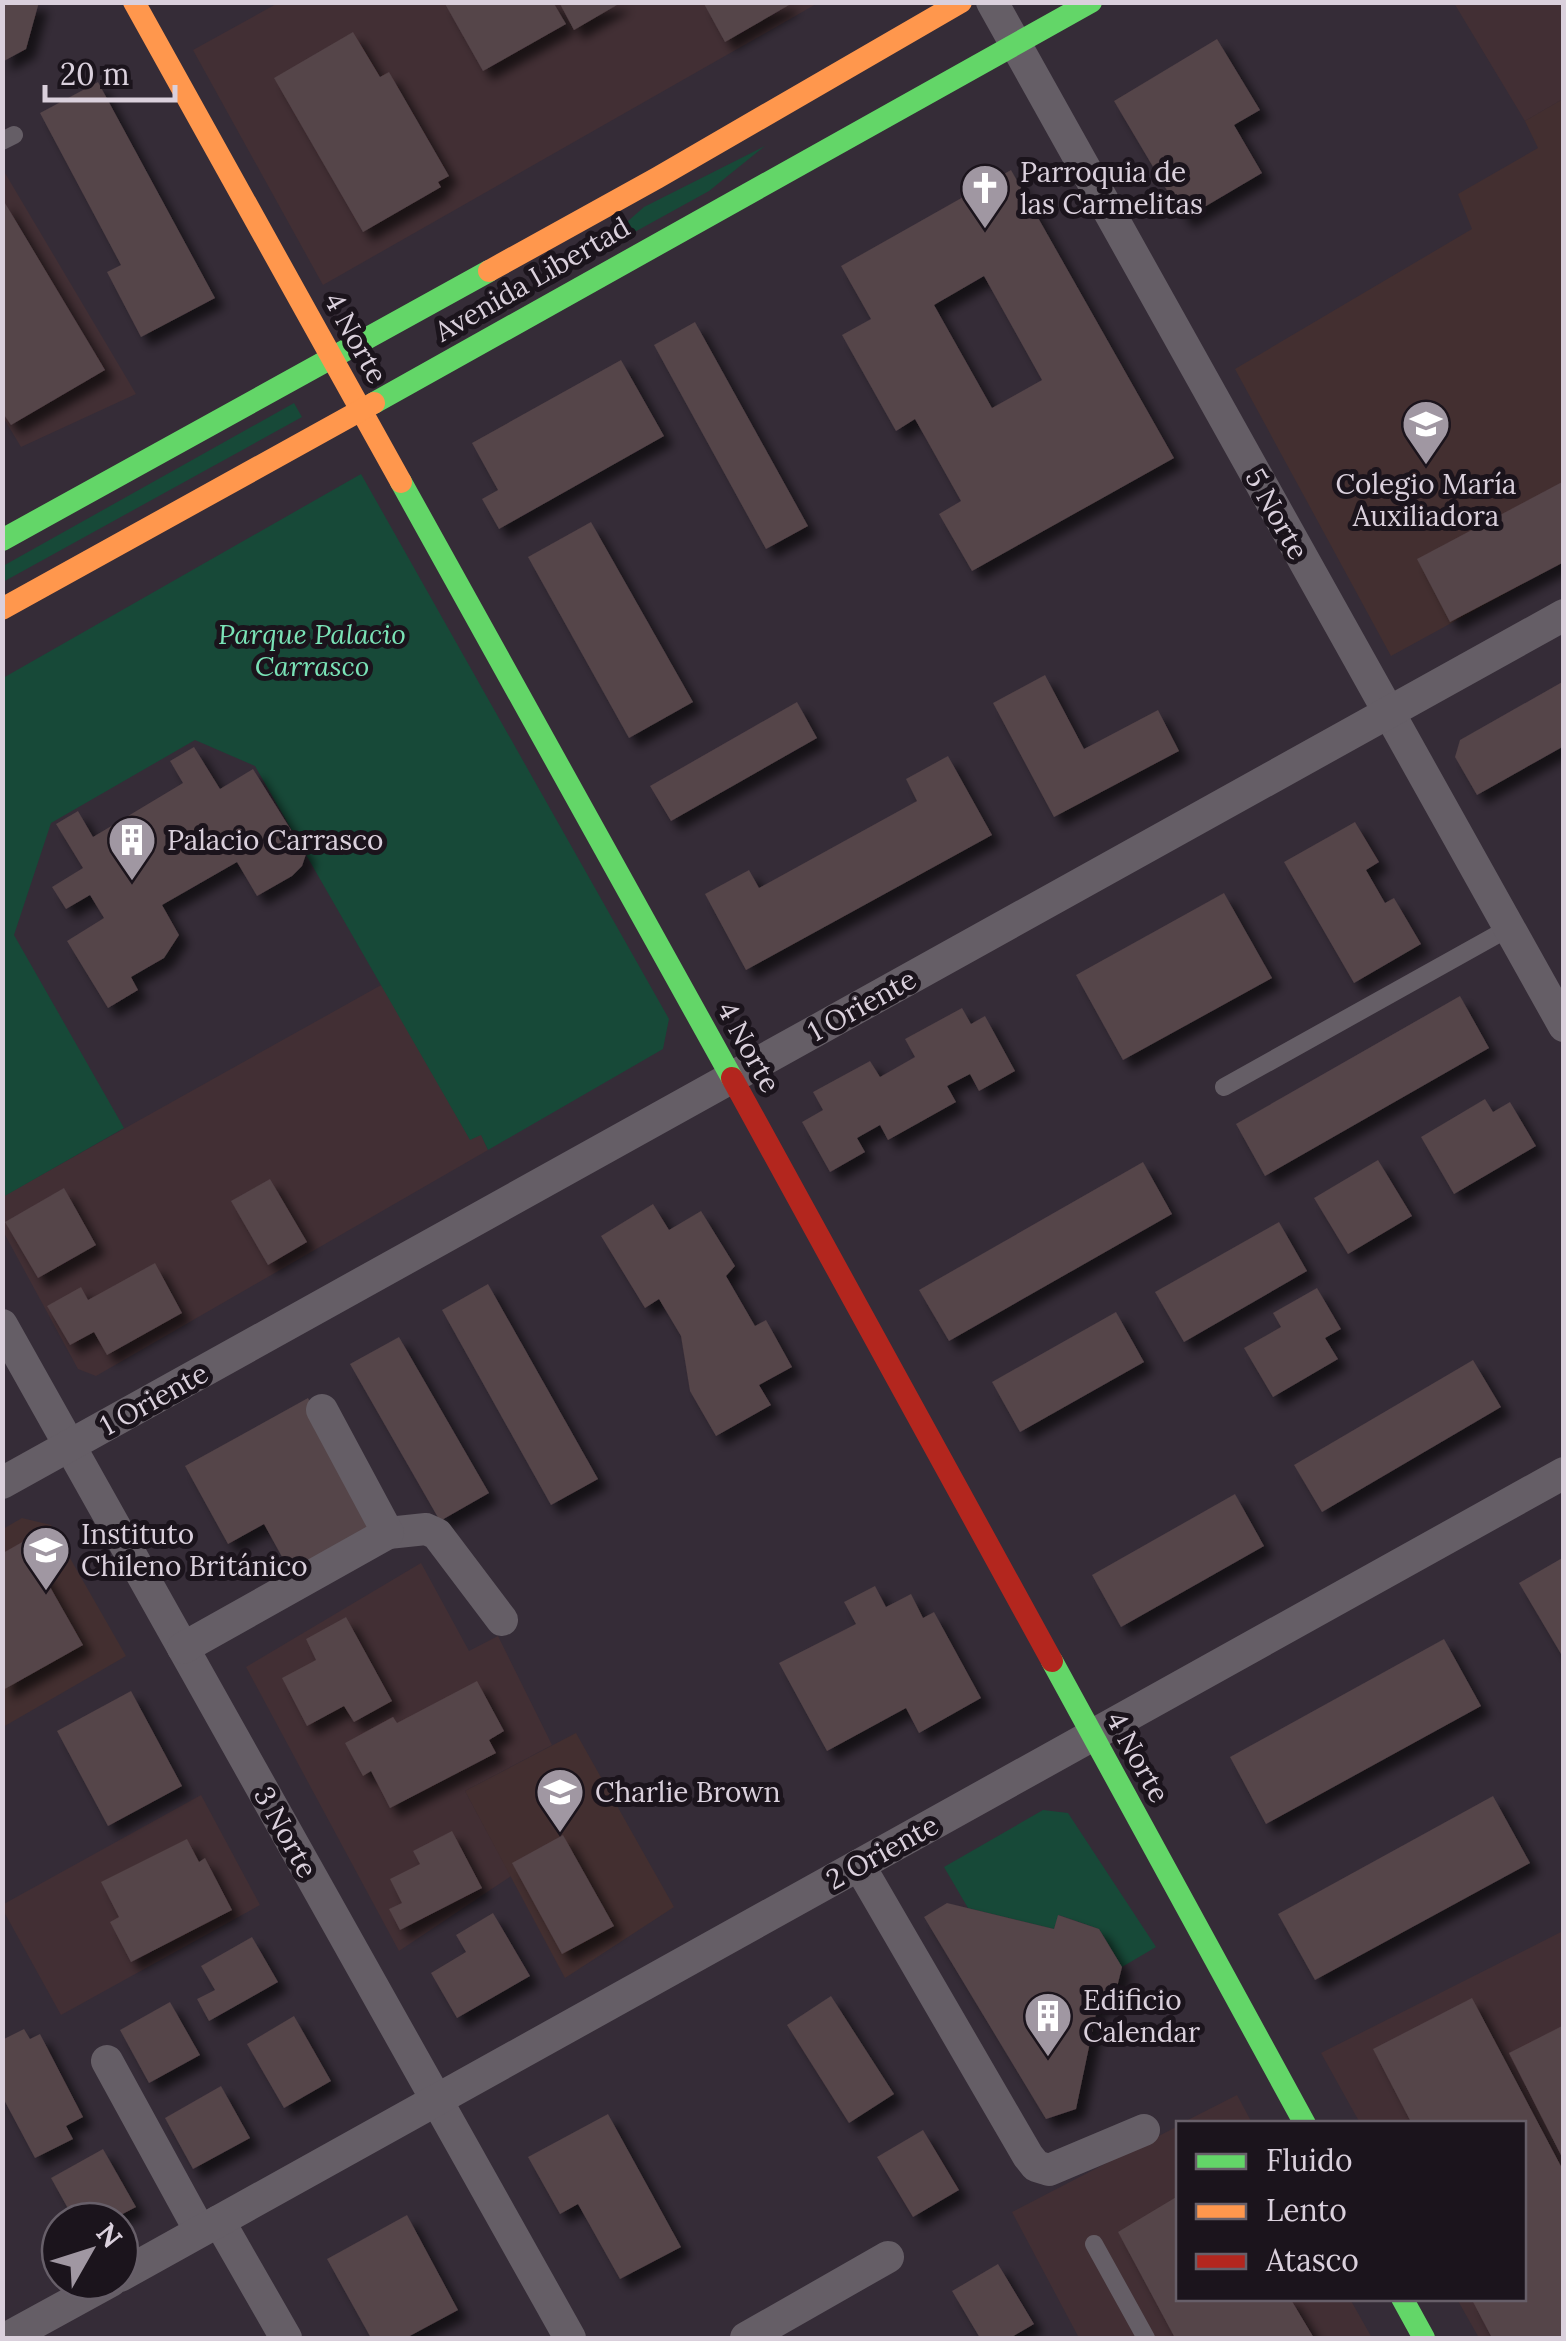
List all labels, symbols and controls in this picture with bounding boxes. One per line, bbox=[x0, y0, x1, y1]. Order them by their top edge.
scale bar bbox=[45, 40, 175, 102]
text: 20 m bbox=[60, 55, 129, 93]
place label: Parroquia de las Carmelitas bbox=[1020, 154, 1203, 222]
church icon: Parroquia de las Carmelitas bbox=[959, 162, 1011, 230]
street label: Avenida Libertad bbox=[427, 209, 636, 350]
street label: 4 Norte bbox=[316, 286, 396, 390]
school or university icon: Colegio María Auxiliadora bbox=[1400, 398, 1452, 466]
street label: 5 Norte bbox=[1237, 462, 1317, 566]
place label: Colegio María Auxiliadora bbox=[1335, 466, 1517, 534]
park label: Parque Palacio Carrasco bbox=[218, 616, 406, 684]
building icon: Palacio Carrasco bbox=[106, 814, 158, 882]
place label: Palacio Carrasco bbox=[167, 822, 383, 858]
street label: 1 Oriente bbox=[802, 961, 922, 1049]
street label: 4 Norte bbox=[709, 995, 789, 1099]
street label: 1 Oriente bbox=[94, 1355, 214, 1443]
place label: Instituto Chileno Británico bbox=[81, 1516, 308, 1584]
school or university icon: Instituto Chileno Británico bbox=[20, 1524, 72, 1592]
street label: 4 Norte bbox=[1098, 1705, 1178, 1809]
school or university icon: Charlie Brown bbox=[534, 1766, 586, 1834]
place label: Charlie Brown bbox=[595, 1774, 780, 1810]
street label: 3 Norte bbox=[246, 1780, 326, 1884]
street label: 2 Oriente bbox=[820, 1807, 944, 1897]
place label: Edificio Calendar bbox=[1083, 1982, 1200, 2050]
building icon: Edificio Calendar bbox=[1022, 1990, 1074, 2058]
legend bbox=[1176, 2121, 1526, 2301]
text: Fluido bbox=[1266, 2141, 1352, 2179]
text: Lento bbox=[1266, 2191, 1347, 2229]
north arrow bbox=[40, 2201, 140, 2301]
text: N bbox=[89, 2216, 130, 2255]
text: Atasco bbox=[1265, 2241, 1359, 2279]

